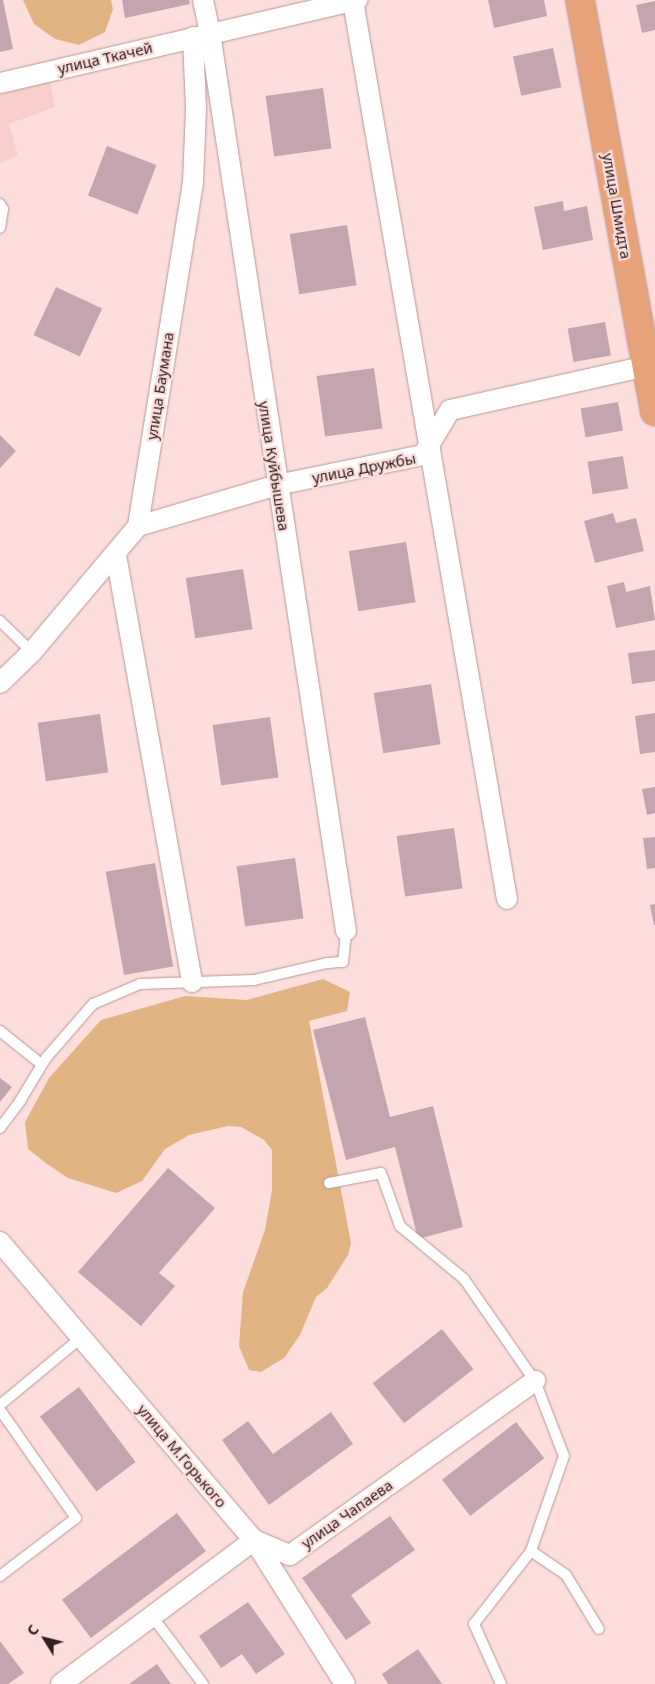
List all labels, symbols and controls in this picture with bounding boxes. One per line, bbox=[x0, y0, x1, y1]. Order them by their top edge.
street label: улица Ткачей bbox=[56, 38, 154, 78]
street label: улица Шмидта bbox=[599, 152, 635, 260]
street label: улица Баумана bbox=[143, 331, 177, 441]
street label: улица Куйбышева bbox=[255, 400, 293, 532]
street label: улица Дружбы bbox=[311, 449, 417, 487]
street label: улица М.Горького bbox=[134, 1401, 230, 1511]
street label: улица Чапаева bbox=[298, 1476, 396, 1552]
north arrow bbox=[20, 1614, 70, 1664]
text: С bbox=[22, 1621, 43, 1639]

